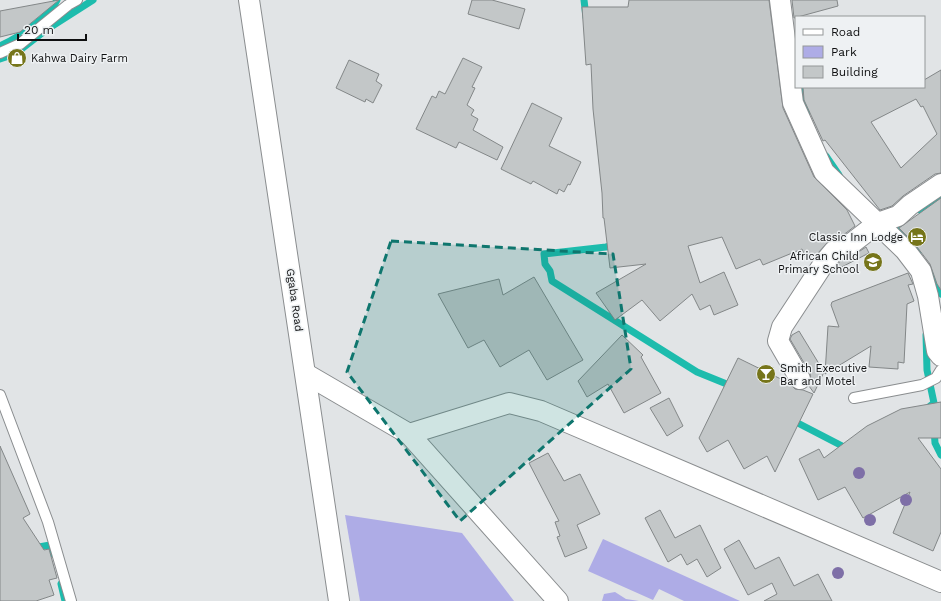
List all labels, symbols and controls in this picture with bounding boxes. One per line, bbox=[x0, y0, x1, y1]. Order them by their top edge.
scale bar bbox=[18, 16, 86, 42]
legend bbox=[795, 16, 925, 88]
text: 20 m bbox=[24, 23, 54, 37]
text: Road bbox=[831, 25, 860, 39]
text: Park bbox=[831, 45, 857, 59]
shop icon: Kahwa Dairy Farm bbox=[6, 47, 28, 69]
place label: Kahwa Dairy Farm bbox=[31, 52, 128, 65]
text: Building bbox=[831, 65, 878, 79]
hotel icon: Classic Inn Lodge bbox=[906, 226, 928, 248]
place label: Classic Inn Lodge bbox=[809, 231, 903, 244]
place label: African Child Primary School bbox=[778, 250, 860, 276]
school or university icon: African Child Primary School bbox=[862, 251, 884, 273]
street label: Ggaba Road bbox=[284, 268, 305, 332]
place label: Smith Executive Bar and Motel bbox=[780, 362, 867, 388]
bar icon: Smith Executive Bar and Motel bbox=[755, 363, 777, 385]

